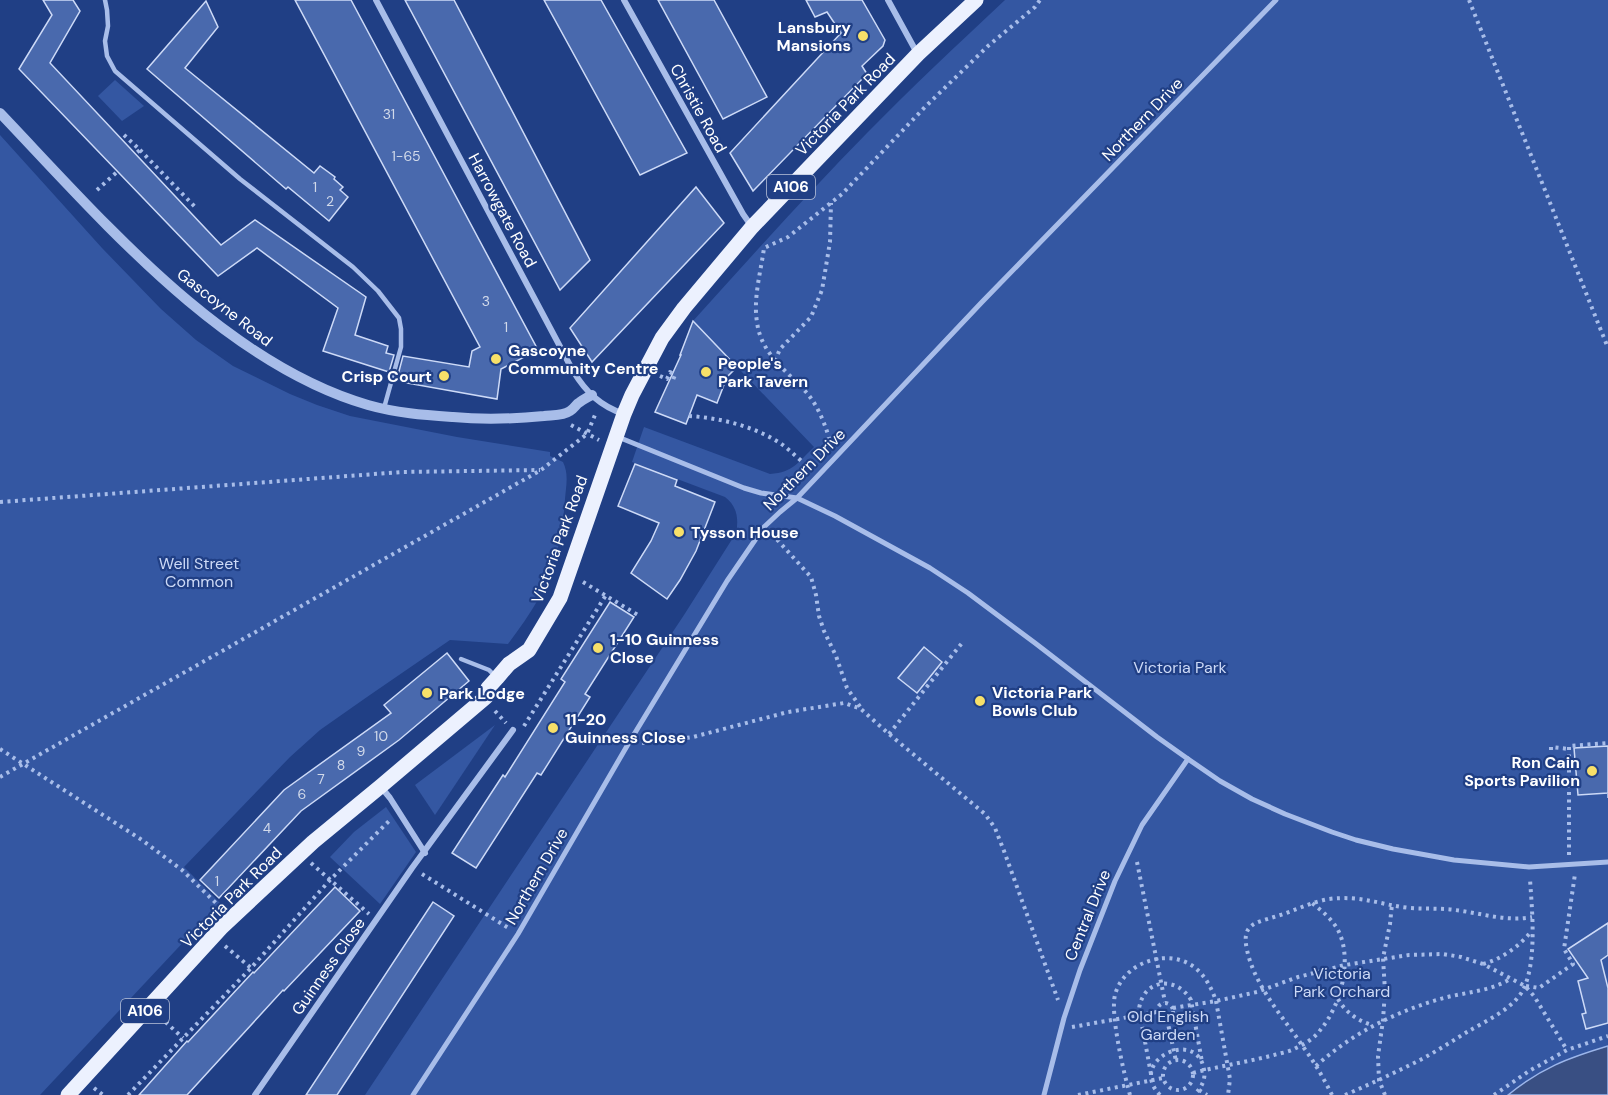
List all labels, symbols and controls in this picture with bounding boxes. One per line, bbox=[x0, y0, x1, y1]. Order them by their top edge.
place label: Lansbury Mansions bbox=[777, 17, 851, 56]
marker: Lansbury Mansions bbox=[856, 29, 870, 43]
street label: Victoria Park Road bbox=[791, 49, 900, 160]
street label: Christie Road bbox=[665, 60, 732, 157]
street label: Northern Drive bbox=[1097, 73, 1188, 166]
house number: 31 bbox=[383, 105, 395, 123]
house number: 1-65 bbox=[392, 147, 421, 165]
street label: Harrowgate Road bbox=[464, 150, 541, 271]
road number: A106 bbox=[767, 175, 815, 199]
house number: 1 bbox=[313, 178, 317, 196]
house number: 2 bbox=[326, 192, 334, 210]
street label: Gascoyne Road bbox=[173, 264, 277, 351]
house number: 3 bbox=[482, 292, 490, 310]
house number: 1 bbox=[504, 318, 508, 336]
place label: Gascoyne Community Centre bbox=[508, 340, 658, 379]
marker: Gascoyne Community Centre bbox=[489, 352, 503, 366]
place label: People's Park Tavern bbox=[718, 353, 808, 392]
marker: People's Park Tavern bbox=[699, 365, 713, 379]
place label: Crisp Court bbox=[342, 366, 432, 387]
marker: Crisp Court bbox=[437, 369, 451, 383]
street label: Northern Drive bbox=[759, 424, 850, 515]
street label: Victoria Park Road bbox=[527, 472, 592, 606]
place label: Tysson House bbox=[691, 522, 799, 543]
marker: Tysson House bbox=[672, 525, 686, 539]
park label: Well Street Common bbox=[159, 553, 239, 592]
place label: 1-10 Guinness Close bbox=[610, 629, 719, 668]
marker: 1-10 Guinness Close bbox=[591, 641, 605, 655]
park label: Victoria Park bbox=[1133, 657, 1227, 678]
place label: Victoria Park Bowls Club bbox=[992, 682, 1093, 721]
place label: Park Lodge bbox=[439, 683, 525, 704]
marker: Park Lodge bbox=[420, 686, 434, 700]
marker: Victoria Park Bowls Club bbox=[973, 694, 987, 708]
place label: 11-20 Guinness Close bbox=[565, 709, 686, 748]
marker: 11-20 Guinness Close bbox=[546, 721, 560, 735]
house number: 10 bbox=[374, 727, 388, 745]
house number: 9 bbox=[357, 742, 366, 760]
place label: Ron Cain Sports Pavilion bbox=[1464, 752, 1580, 791]
house number: 8 bbox=[337, 756, 345, 774]
marker: Ron Cain Sports Pavilion bbox=[1585, 764, 1599, 778]
house number: 7 bbox=[317, 770, 325, 788]
house number: 6 bbox=[298, 785, 306, 803]
house number: 4 bbox=[263, 819, 272, 837]
street label: Northern Drive bbox=[500, 824, 573, 928]
street label: Victoria Park Road bbox=[176, 842, 286, 952]
street label: Central Drive bbox=[1060, 867, 1115, 964]
house number: 1 bbox=[215, 872, 219, 890]
street label: Guinness Close bbox=[287, 913, 370, 1019]
park label: Victoria Park Orchard bbox=[1294, 963, 1390, 1002]
road number: A106 bbox=[121, 999, 169, 1023]
park label: Old English Garden bbox=[1127, 1006, 1209, 1045]

